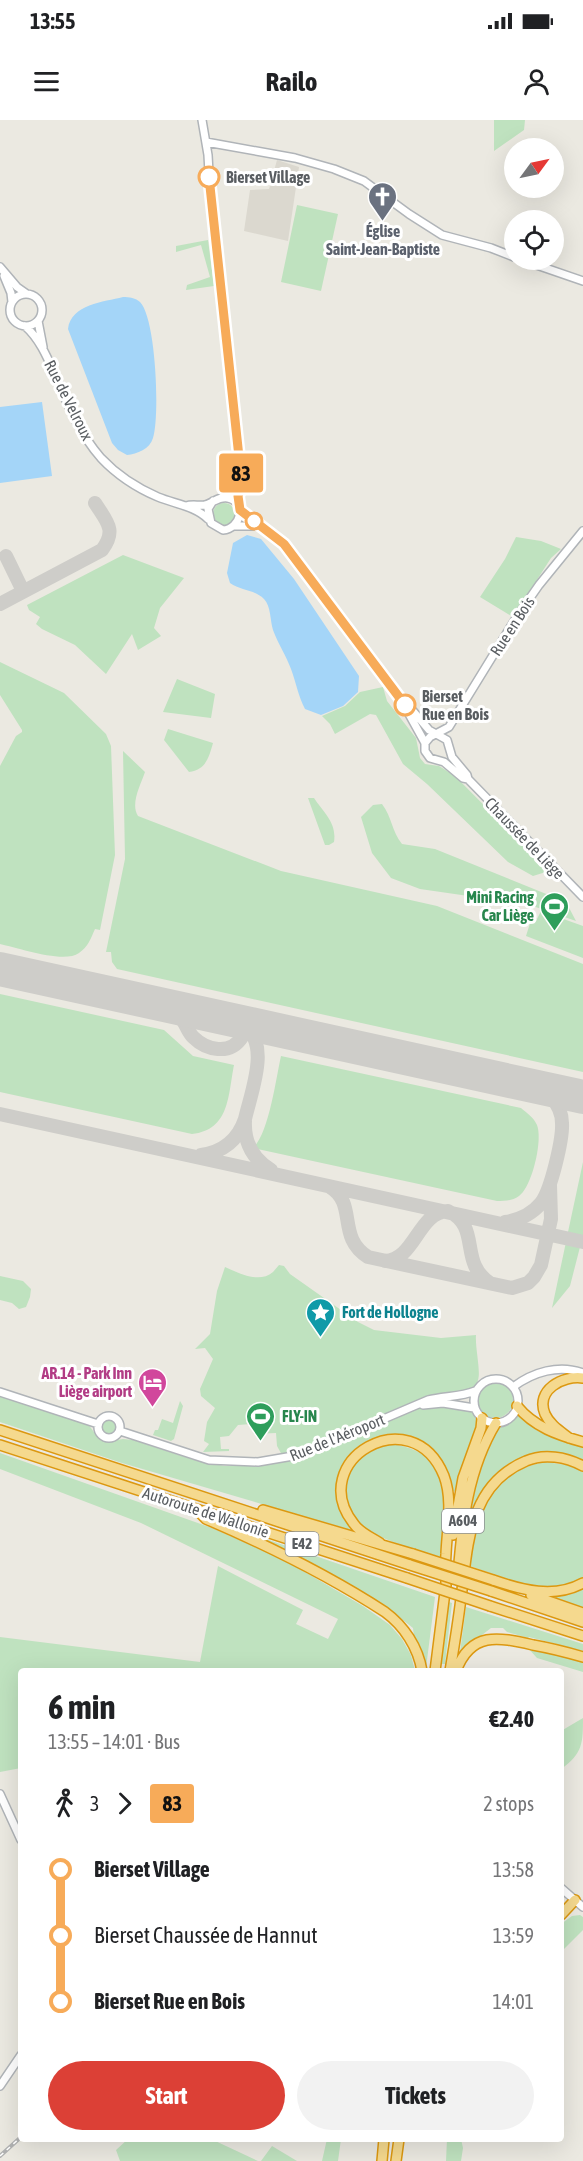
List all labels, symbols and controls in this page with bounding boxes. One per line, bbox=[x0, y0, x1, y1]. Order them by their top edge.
text: 13:55 bbox=[30, 8, 75, 34]
icon: menu bbox=[30, 65, 63, 98]
icon: person bbox=[520, 65, 553, 98]
text: Railo bbox=[266, 66, 317, 97]
north arrow bbox=[504, 138, 564, 198]
map controls bbox=[504, 138, 564, 270]
marker: Bierset Village bbox=[198, 166, 220, 188]
place label: Bierset Village bbox=[226, 168, 310, 186]
church icon: Église Saint-Jean-Baptiste bbox=[367, 180, 399, 222]
button: locate bbox=[504, 210, 564, 270]
place label: Église Saint-Jean-Baptiste bbox=[326, 222, 440, 258]
street label: Rue de Velroux bbox=[41, 357, 97, 444]
line badge: 83 bbox=[214, 454, 268, 492]
text: 83 bbox=[231, 461, 251, 485]
unlabelled marker bbox=[245, 512, 263, 530]
street label: Rue en Bois bbox=[486, 593, 538, 659]
place label: Bierset Rue en Bois bbox=[422, 687, 489, 723]
marker: Bierset Rue en Bois bbox=[394, 694, 416, 716]
street label: Chaussée de Liège bbox=[481, 794, 568, 883]
place label: Mini Racing Car Liège bbox=[466, 888, 534, 924]
sports icon: Mini Racing Car Liège bbox=[539, 890, 571, 932]
place icon: Fort de Hollogne bbox=[305, 1296, 337, 1338]
place label: Fort de Hollogne bbox=[342, 1303, 439, 1321]
place label: AR.14 - Park Inn Liège airport bbox=[40, 1364, 132, 1400]
hotel icon: AR.14 - Park Inn Liège airport bbox=[137, 1366, 169, 1408]
sports icon: FLY-IN bbox=[245, 1400, 277, 1442]
place label: FLY-IN bbox=[282, 1407, 317, 1425]
street label: Rue de l'Aéroport bbox=[287, 1410, 388, 1465]
street label: Autoroute de Wallonie bbox=[141, 1483, 271, 1541]
road number: A604 bbox=[442, 1509, 484, 1533]
road number: E42 bbox=[286, 1532, 318, 1556]
text: 6 min bbox=[48, 1688, 115, 1726]
text: €2.40 bbox=[489, 1706, 534, 1732]
text: 13:55 – 14:01 · Bus bbox=[48, 1730, 180, 1753]
icon: walk bbox=[48, 1787, 81, 1820]
icon: forward bbox=[108, 1787, 141, 1820]
text: 83 bbox=[162, 1791, 182, 1815]
text: 3 bbox=[90, 1792, 99, 1815]
text: 2 stops bbox=[483, 1792, 534, 1815]
text: Bierset Village bbox=[94, 1856, 210, 1882]
text: 13:58 bbox=[493, 1858, 534, 1881]
text: Bierset Chaussée de Hannut bbox=[94, 1922, 318, 1948]
text: 13:59 bbox=[493, 1924, 534, 1947]
text: Bierset Rue en Bois bbox=[94, 1988, 245, 2014]
text: 14:01 bbox=[492, 1990, 534, 2013]
button: Start bbox=[48, 2061, 285, 2130]
button: Tickets bbox=[297, 2061, 534, 2130]

